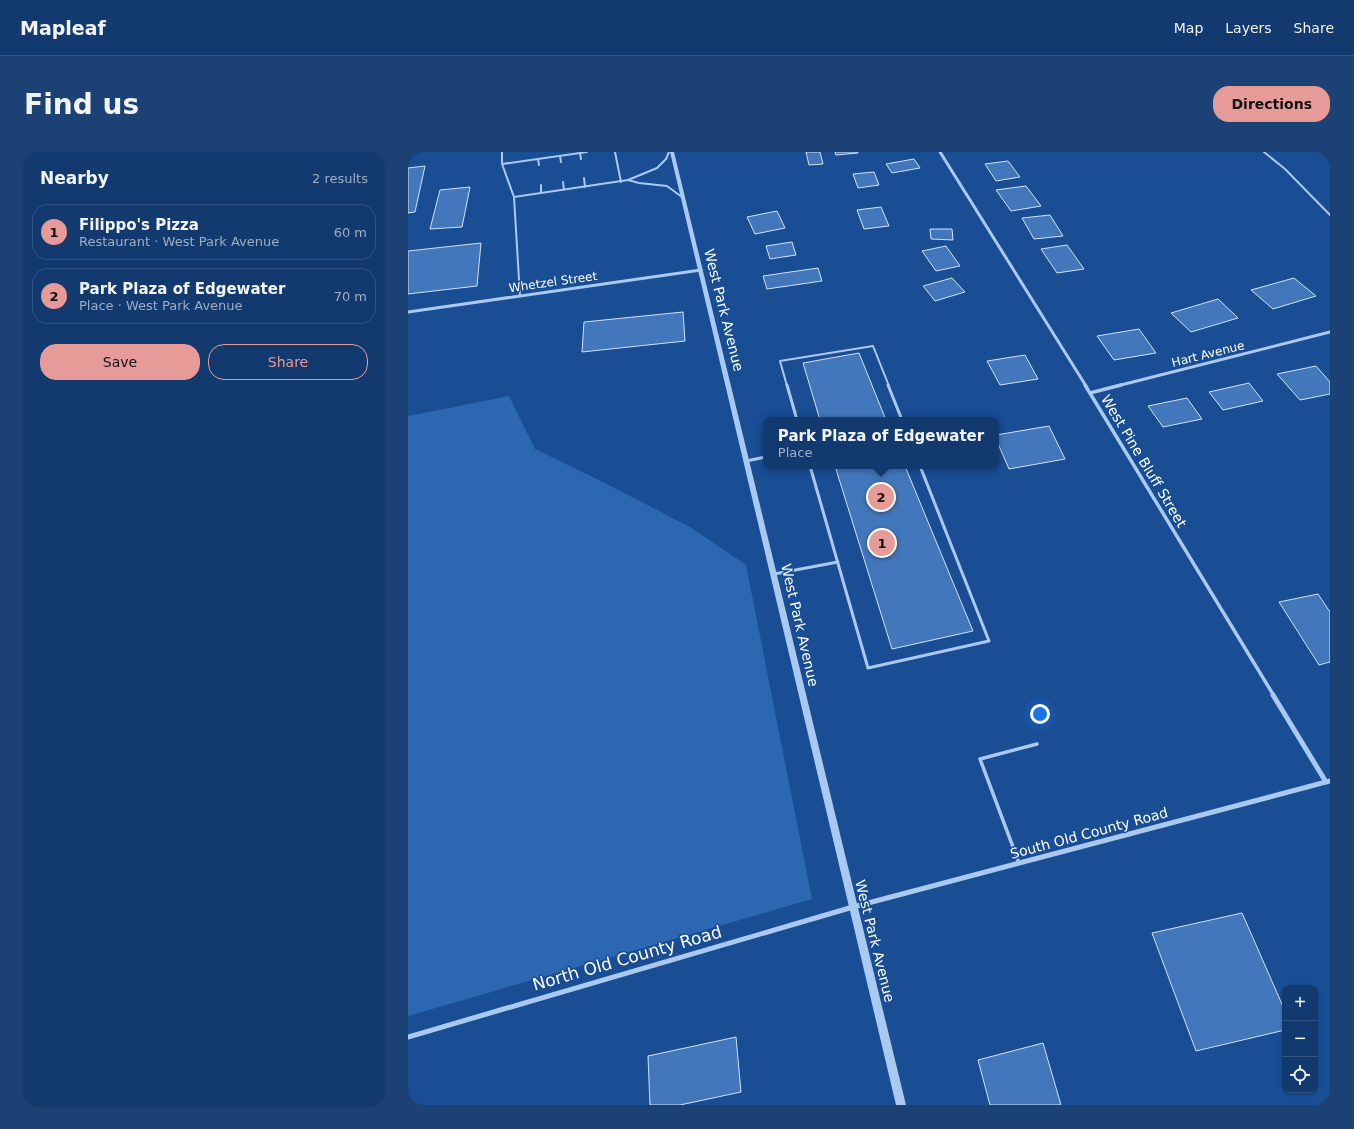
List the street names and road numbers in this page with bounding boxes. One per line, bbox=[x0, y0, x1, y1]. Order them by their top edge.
street label: West Park Avenue bbox=[701, 247, 747, 373]
street label: Whetzel Street bbox=[508, 269, 598, 295]
street label: Hart Avenue bbox=[1170, 338, 1246, 370]
street label: West Pine Bluff Street bbox=[1098, 392, 1190, 531]
street label: West Park Avenue bbox=[778, 562, 822, 688]
street label: South Old County Road bbox=[1008, 804, 1170, 862]
street label: West Park Avenue bbox=[852, 878, 898, 1004]
street label: North Old County Road bbox=[530, 921, 724, 995]

